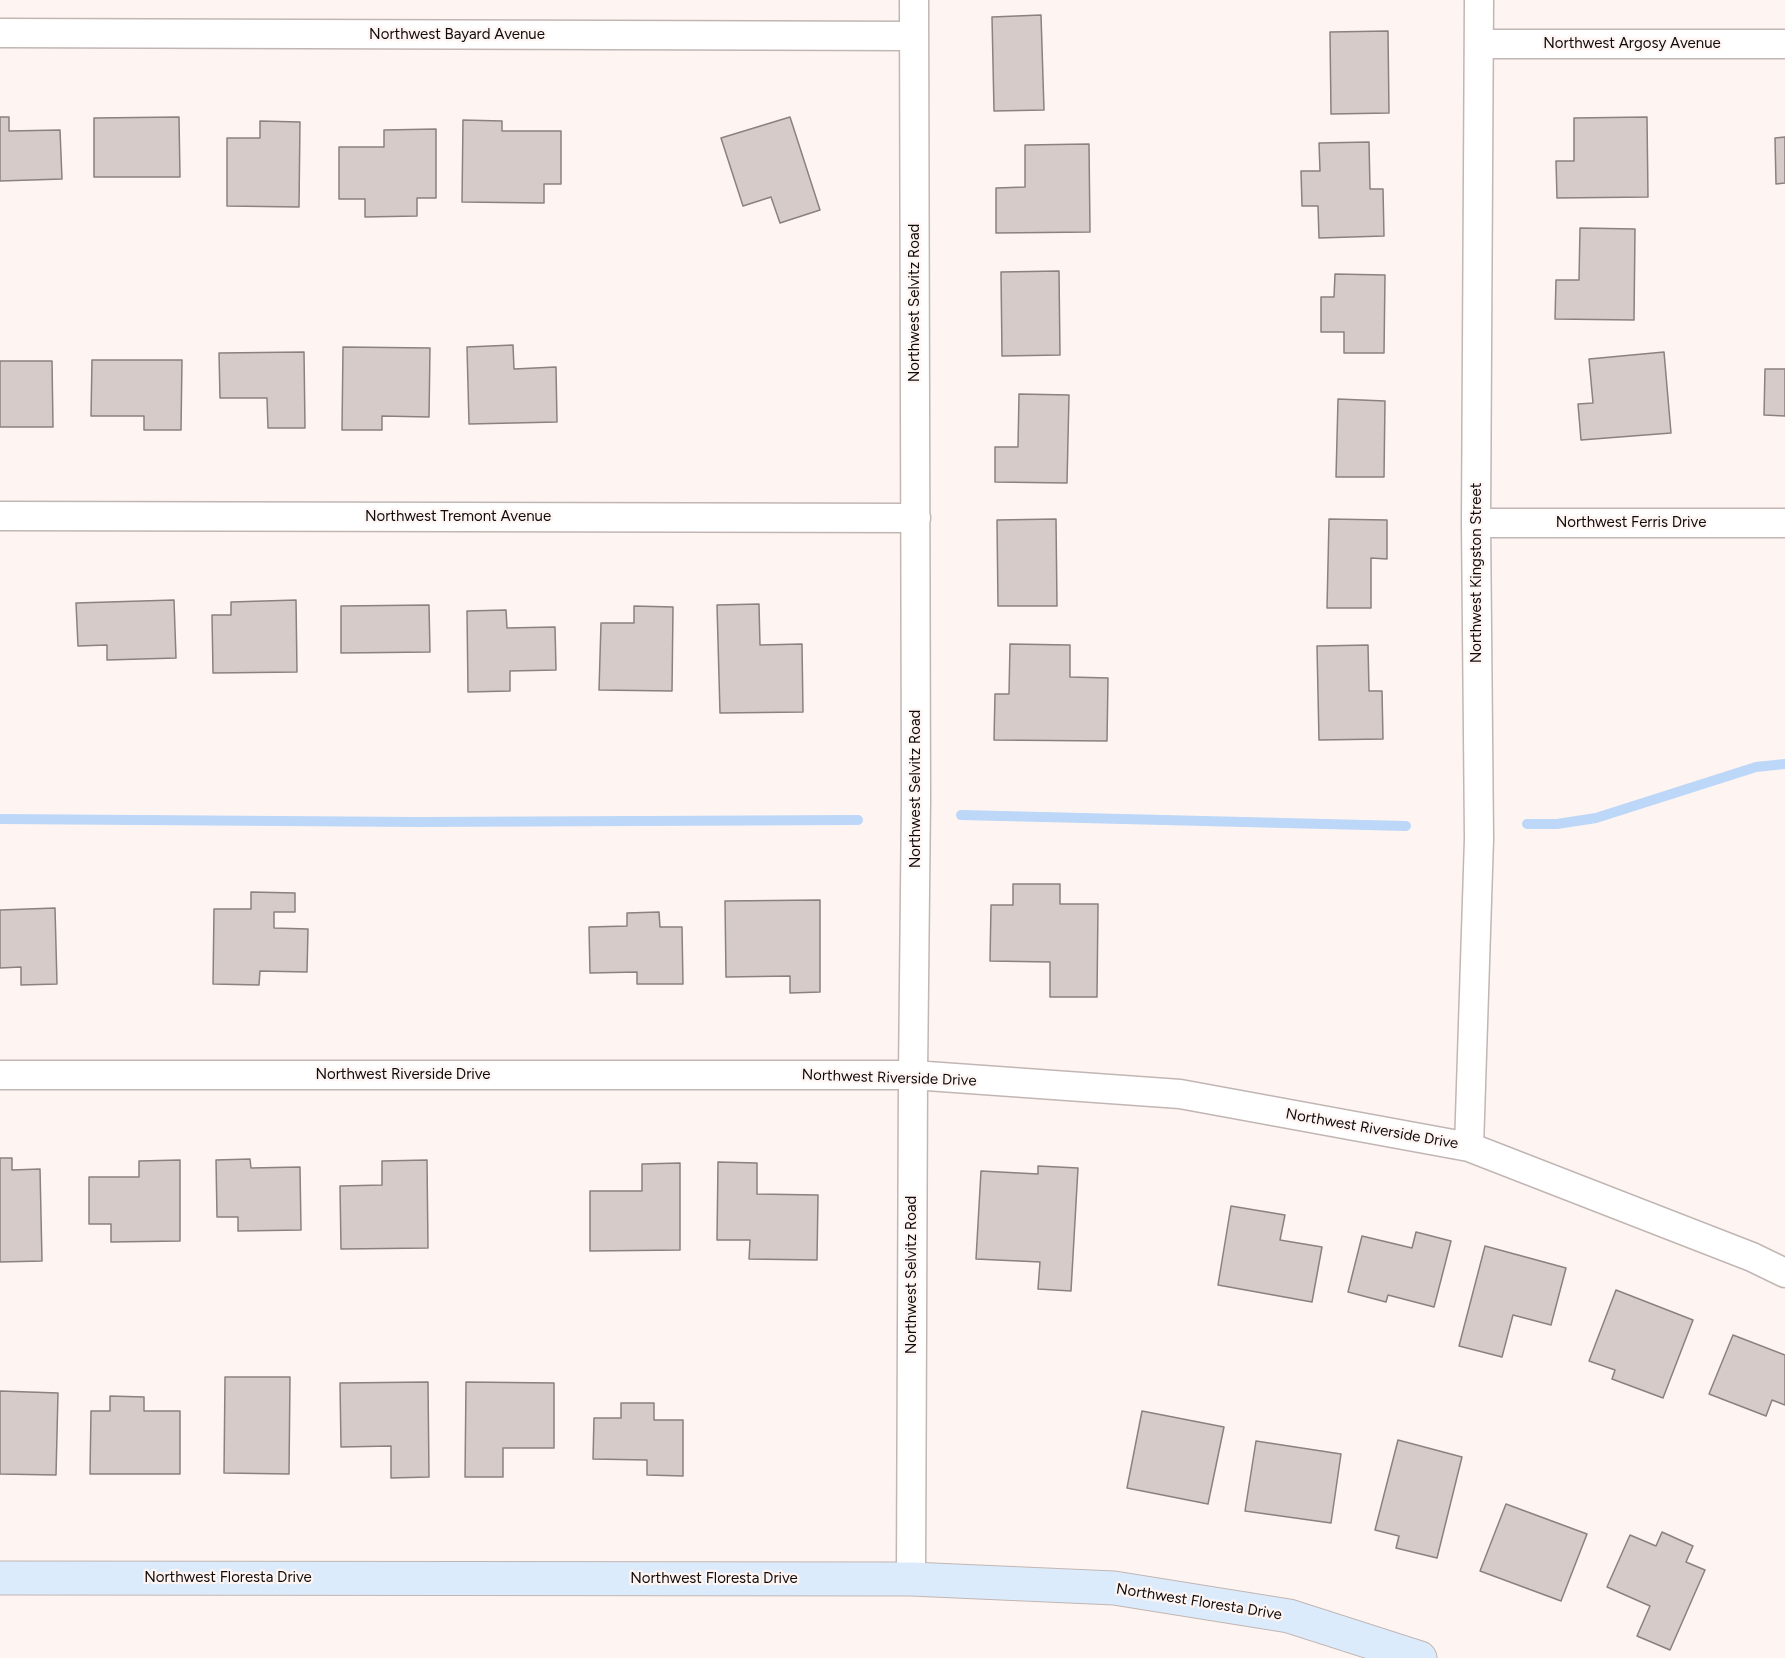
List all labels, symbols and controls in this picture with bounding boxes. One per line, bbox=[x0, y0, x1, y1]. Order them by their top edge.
street label: Northwest Bayard Avenue bbox=[369, 26, 545, 44]
street label: Northwest Argosy Avenue bbox=[1543, 35, 1721, 53]
street label: Northwest Selvitz Road bbox=[906, 224, 924, 382]
street label: Northwest Kingston Street bbox=[1468, 483, 1486, 663]
street label: Northwest Tremont Avenue bbox=[365, 508, 551, 526]
street label: Northwest Ferris Drive bbox=[1556, 514, 1706, 532]
street label: Northwest Selvitz Road bbox=[907, 710, 925, 868]
street label: Northwest Riverside Drive bbox=[315, 1066, 491, 1084]
street label: Northwest Riverside Drive bbox=[801, 1066, 977, 1090]
street label: Northwest Riverside Drive bbox=[1284, 1105, 1460, 1153]
street label: Northwest Selvitz Road bbox=[903, 1196, 921, 1354]
street label: Northwest Floresta Drive bbox=[144, 1569, 312, 1587]
street label: Northwest Floresta Drive bbox=[630, 1570, 798, 1588]
street label: Northwest Floresta Drive bbox=[1115, 1580, 1283, 1624]

